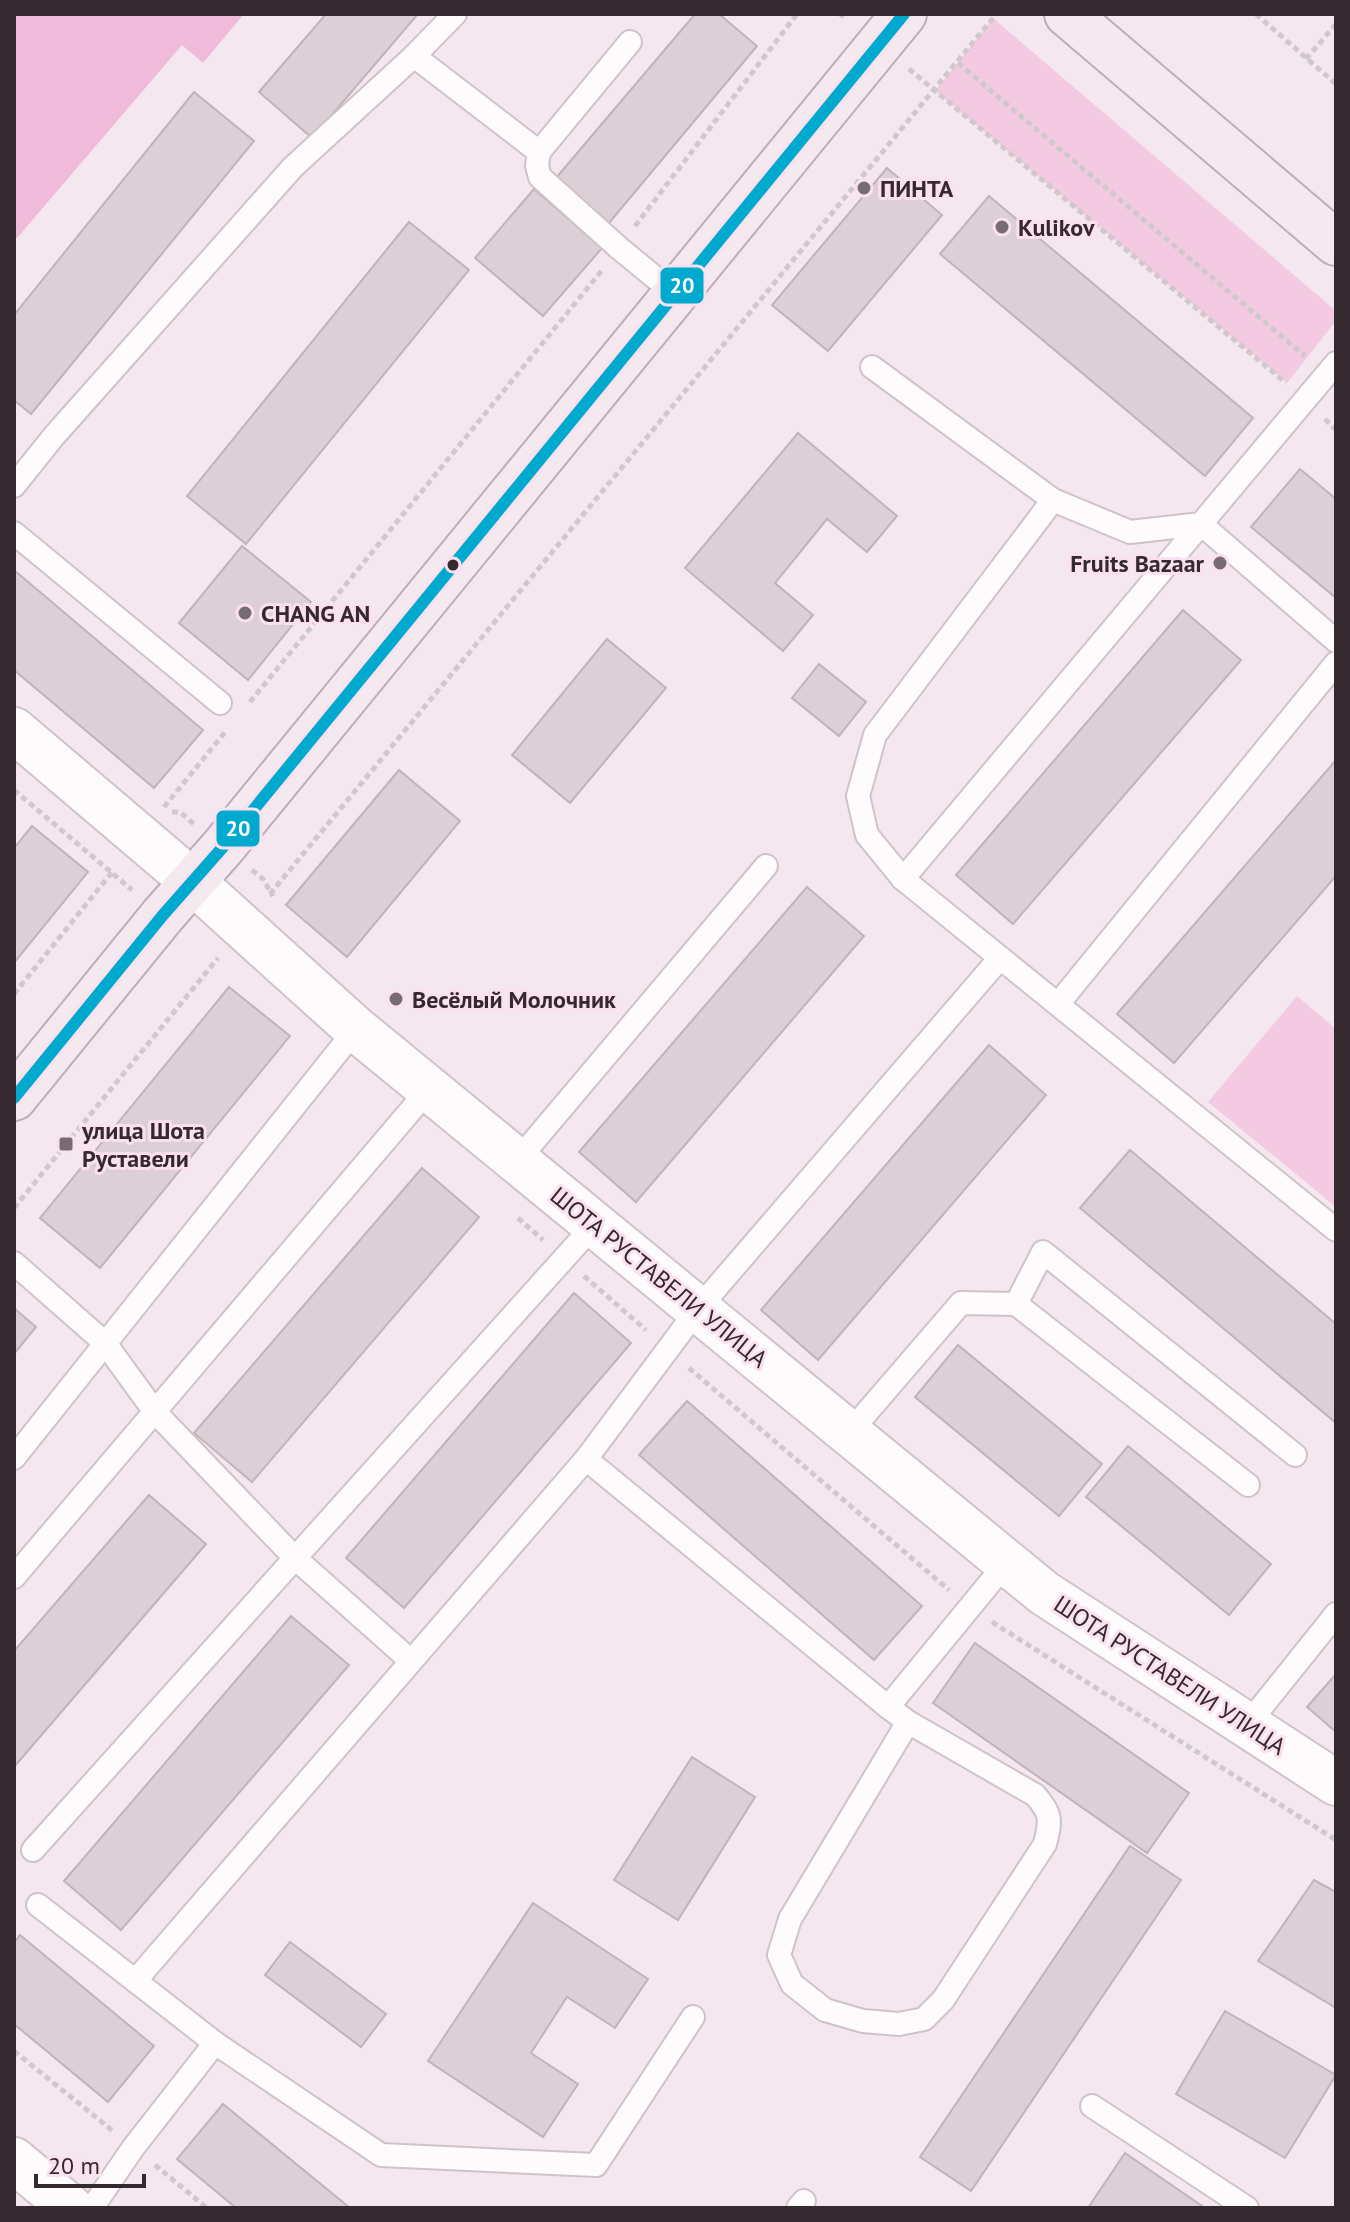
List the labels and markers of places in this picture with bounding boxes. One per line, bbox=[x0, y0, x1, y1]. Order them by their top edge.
place label: ПИНТА bbox=[880, 173, 954, 204]
marker: ПИНТА bbox=[855, 179, 873, 197]
place label: Kulikov bbox=[1018, 212, 1095, 243]
marker: Kulikov bbox=[993, 218, 1011, 236]
place label: Fruits Bazaar bbox=[1070, 548, 1205, 579]
marker: Fruits Bazaar bbox=[1211, 554, 1229, 572]
unlabelled marker bbox=[445, 557, 461, 573]
place label: CHANG AN bbox=[261, 598, 370, 629]
marker: CHANG AN bbox=[236, 604, 254, 622]
place label: Весёлый Молочник bbox=[412, 984, 616, 1015]
marker: Весёлый Молочник bbox=[387, 990, 405, 1008]
place label: улица Шота Руставели bbox=[81, 1115, 205, 1174]
marker: улица Шота Руставели bbox=[57, 1135, 75, 1153]

